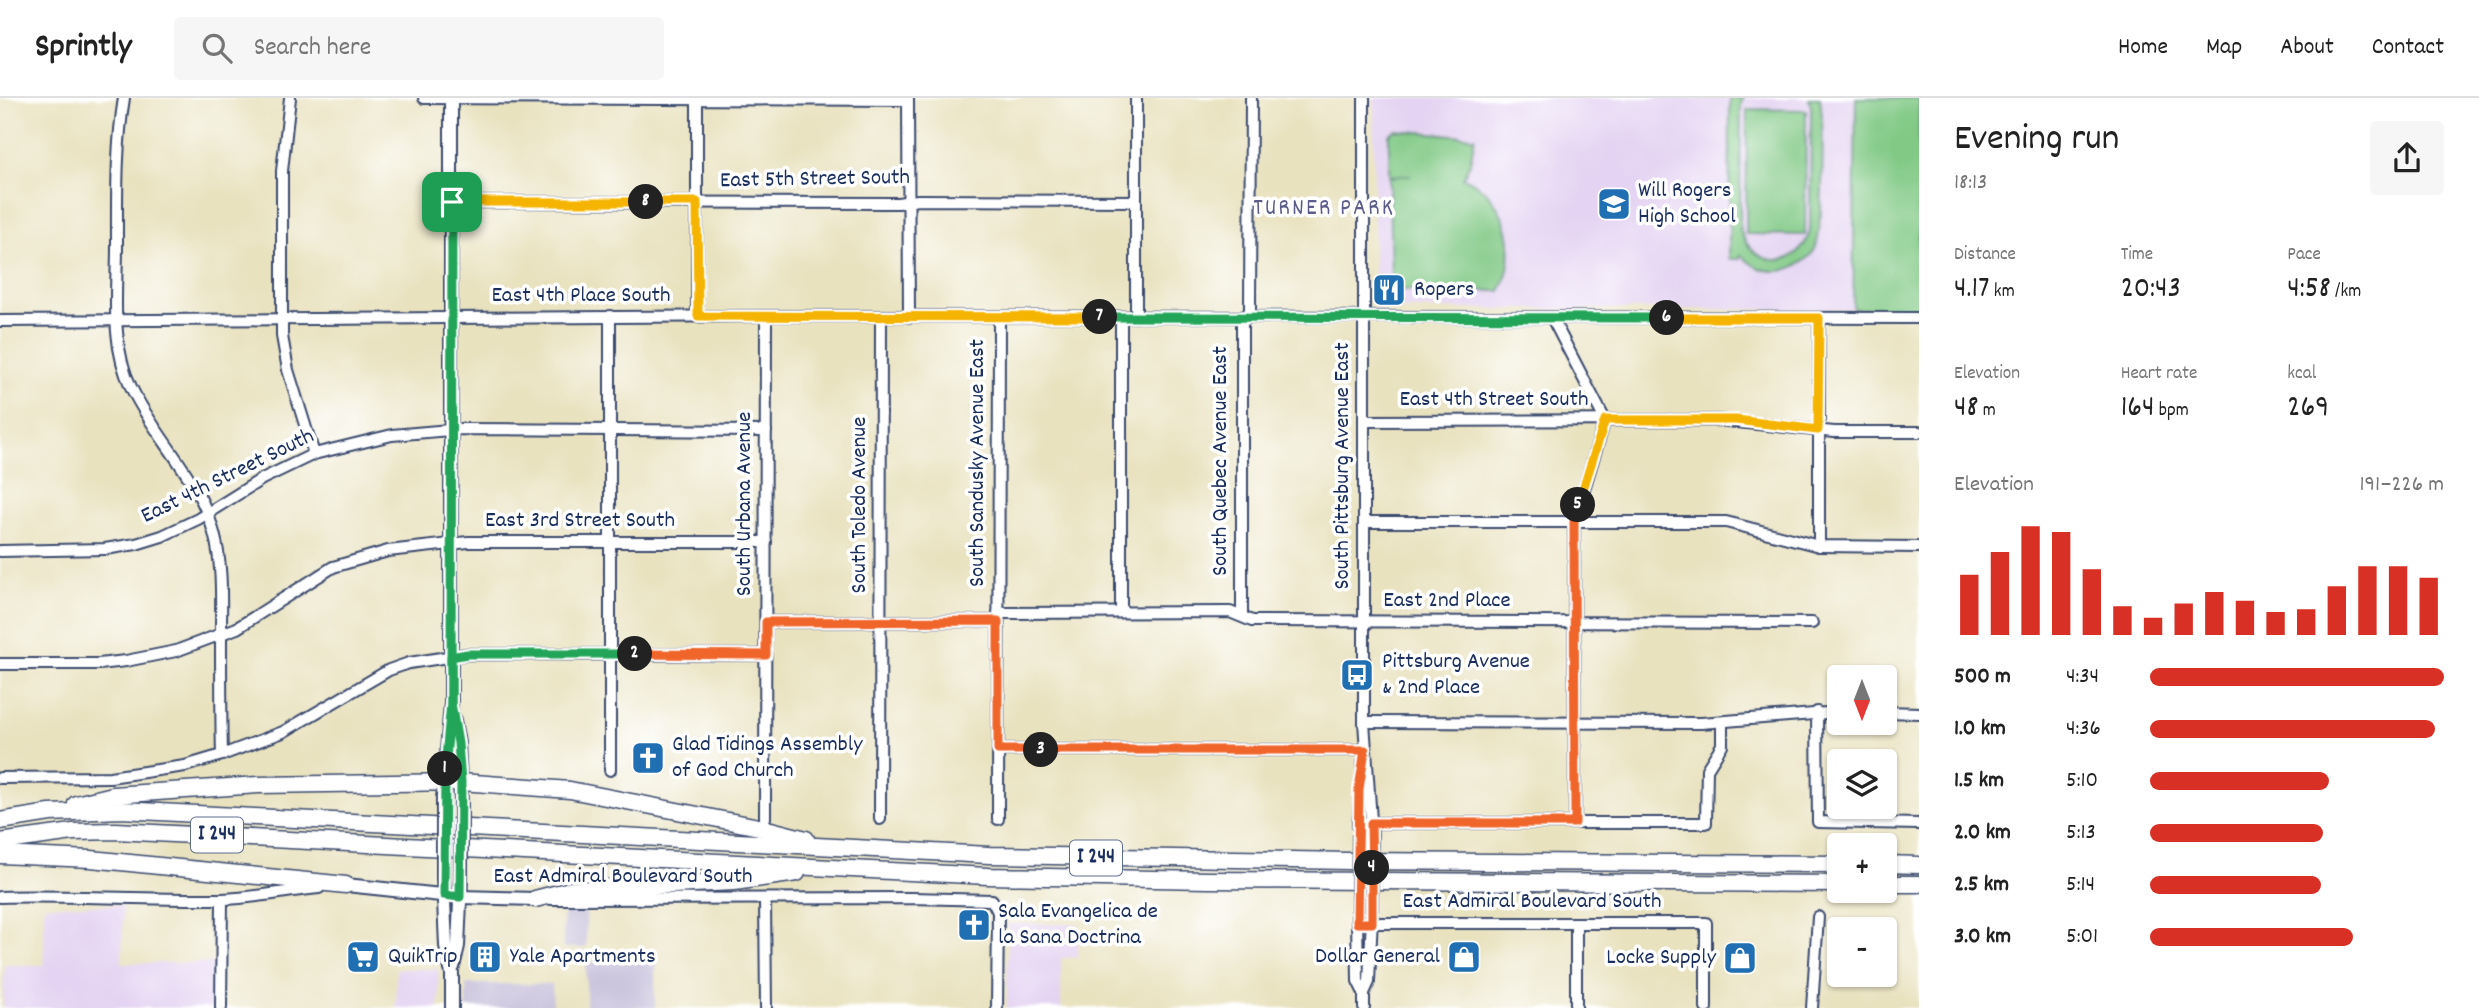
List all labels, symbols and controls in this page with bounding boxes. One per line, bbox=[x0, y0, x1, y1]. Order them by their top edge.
search box bbox=[174, 17, 664, 80]
text: Sprintly bbox=[35, 25, 132, 72]
icon: search bbox=[198, 29, 236, 67]
text: Search here bbox=[254, 30, 371, 67]
text: Home bbox=[2118, 31, 2168, 65]
text: Map bbox=[2206, 31, 2242, 65]
text: About bbox=[2280, 31, 2334, 65]
text: Contact bbox=[2372, 31, 2444, 65]
text: Evening run bbox=[1954, 113, 2119, 168]
button: share bbox=[2370, 121, 2444, 195]
street label: East 5th Street South bbox=[720, 162, 910, 198]
text: 18:13 bbox=[1954, 167, 1987, 200]
pin bbox=[422, 172, 482, 232]
place label: Will Rogers High School bbox=[1638, 175, 1736, 234]
icon: arrive bbox=[433, 183, 471, 221]
pin: 8 bbox=[628, 184, 664, 220]
school or university icon: Will Rogers High School bbox=[1595, 185, 1633, 223]
text: 8 bbox=[642, 188, 649, 215]
district label: TURNER PARK bbox=[1253, 192, 1395, 226]
text: Distance bbox=[1954, 242, 2016, 269]
text: Time bbox=[2121, 242, 2153, 269]
text: Pace bbox=[2287, 242, 2321, 269]
text: 4.17 bbox=[1954, 269, 1990, 312]
text: 20:43 bbox=[2121, 269, 2181, 312]
text: 4:58 bbox=[2287, 269, 2331, 312]
restaurant icon: Ropers bbox=[1370, 271, 1408, 309]
place label: Ropers bbox=[1414, 274, 1474, 307]
text: km bbox=[1990, 279, 2015, 306]
text: /km bbox=[2331, 279, 2361, 306]
street label: East 4th Place South bbox=[491, 280, 671, 313]
pin: 7 bbox=[1082, 300, 1118, 334]
pin: 6 bbox=[1650, 300, 1684, 336]
text: 7 bbox=[1096, 303, 1103, 330]
text: 6 bbox=[1662, 304, 1671, 331]
street label: South Sandusky Avenue East bbox=[962, 339, 995, 587]
street label: South Pittsburg Avenue East bbox=[1327, 342, 1360, 590]
street label: South Quebec Avenue East bbox=[1205, 346, 1238, 576]
text: Elevation bbox=[1954, 361, 2020, 388]
text: Heart rate bbox=[2121, 361, 2197, 388]
text: kcal bbox=[2287, 361, 2316, 388]
street label: East 4th Street South bbox=[1400, 384, 1588, 417]
text: 48 bbox=[1954, 388, 1978, 431]
text: 164 bbox=[2121, 388, 2154, 431]
text: 269 bbox=[2287, 388, 2329, 431]
text: m bbox=[1978, 398, 1996, 425]
text: bpm bbox=[2154, 398, 2189, 425]
street label: South Urbana Avenue bbox=[729, 412, 762, 596]
street label: South Toledo Avenue bbox=[844, 417, 877, 593]
street label: East 4th Street South bbox=[136, 421, 320, 533]
text: Elevation bbox=[1954, 469, 2034, 502]
text: 191–226 m bbox=[2360, 469, 2444, 502]
pin: 5 bbox=[1560, 488, 1596, 522]
text: 5 bbox=[1573, 491, 1582, 518]
street label: East 3rd Street South bbox=[485, 505, 675, 538]
street label: East 2nd Place bbox=[1383, 585, 1511, 618]
pin: 2 bbox=[618, 636, 652, 672]
text: 2 bbox=[630, 640, 639, 667]
place label: Pittsburg Avenue & 2nd Place bbox=[1382, 646, 1530, 705]
bus stop icon: Pittsburg Avenue & 2nd Place bbox=[1338, 656, 1376, 694]
text: 500 m bbox=[1954, 661, 2011, 694]
text: 4:34 bbox=[2066, 661, 2099, 694]
north arrow bbox=[1827, 665, 1897, 735]
map controls bbox=[1827, 665, 1897, 987]
text: 1.0 km bbox=[1954, 713, 2006, 746]
text: 4:36 bbox=[2066, 713, 2101, 746]
place label: Glad Tidings Assembly of God Church bbox=[672, 729, 863, 788]
pin: 3 bbox=[1024, 732, 1058, 768]
text: 3 bbox=[1036, 736, 1045, 763]
church icon: Glad Tidings Assembly of God Church bbox=[629, 739, 667, 777]
button: layers bbox=[1827, 749, 1897, 819]
pin: 1 bbox=[428, 752, 462, 786]
text: 1 bbox=[442, 755, 447, 782]
text: 1.5 km bbox=[1954, 765, 2004, 798]
text: 5:10 bbox=[2066, 765, 2098, 798]
text: 2.0 km bbox=[1954, 817, 2011, 850]
text: 5:13 bbox=[2066, 817, 2096, 850]
road number: I 244 bbox=[191, 818, 243, 852]
button: + bbox=[1827, 833, 1897, 903]
road number: I 244 bbox=[1070, 840, 1122, 876]
pin: 4 bbox=[1354, 850, 1390, 886]
text: 4 bbox=[1368, 854, 1375, 881]
street label: East Admiral Boulevard South bbox=[493, 861, 753, 894]
text: 2.5 km bbox=[1954, 869, 2009, 902]
text: 5:14 bbox=[2066, 869, 2095, 902]
street label: East Admiral Boulevard South bbox=[1402, 886, 1662, 919]
place label: Sala Evangelica de la Sana Doctrina bbox=[998, 896, 1158, 955]
church icon: Sala Evangelica de la Sana Doctrina bbox=[955, 906, 993, 944]
button: − bbox=[1827, 917, 1897, 987]
text: 3.0 km bbox=[1954, 921, 2011, 954]
text: 5:01 bbox=[2066, 921, 2098, 954]
supermarket icon: QuikTrip bbox=[344, 938, 382, 976]
building icon: Yale Apartments bbox=[466, 938, 504, 976]
shop icon: Dollar General bbox=[1445, 938, 1483, 976]
shop icon: Locke Supply bbox=[1721, 939, 1759, 977]
place label: QuikTrip bbox=[388, 941, 458, 974]
place label: Yale Apartments bbox=[510, 941, 656, 974]
place label: Dollar General bbox=[1315, 941, 1441, 974]
place label: Locke Supply bbox=[1606, 942, 1717, 975]

